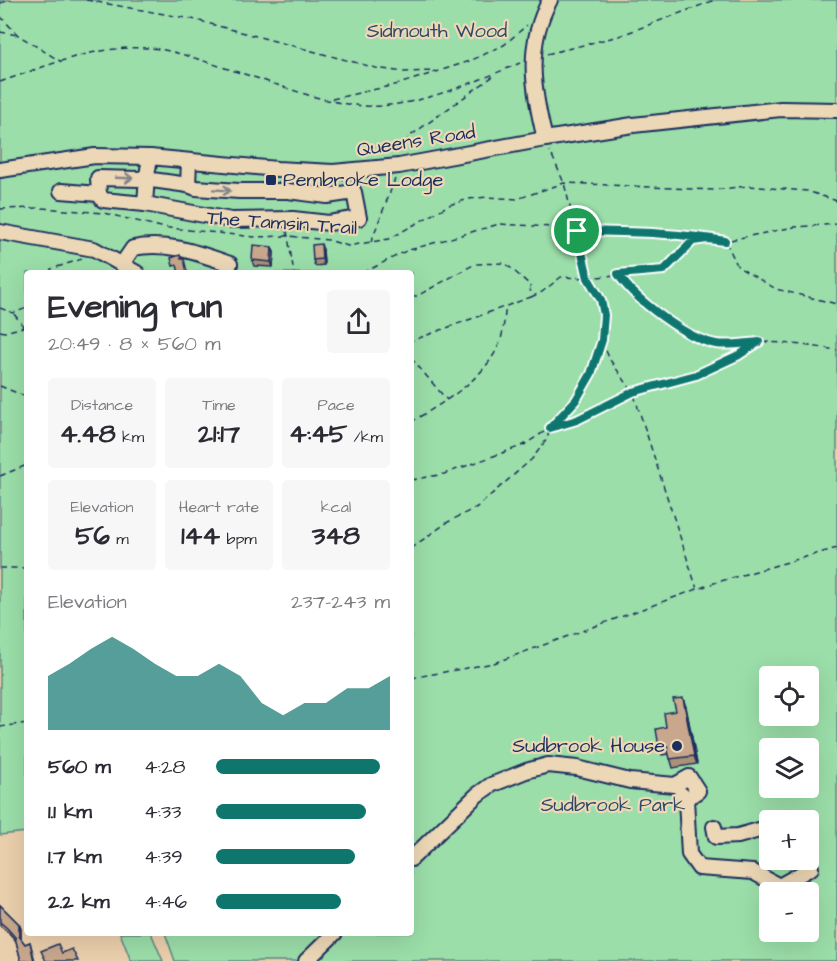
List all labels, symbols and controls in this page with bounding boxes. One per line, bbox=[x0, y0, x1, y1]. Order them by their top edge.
park label: Sidmouth Wood bbox=[367, 17, 507, 45]
street label: Queens Road bbox=[355, 118, 477, 164]
place label: Pembroke Lodge bbox=[283, 166, 443, 195]
one-way arrow bbox=[114, 172, 134, 184]
marker: Pembroke Lodge bbox=[264, 173, 278, 187]
one-way arrow bbox=[211, 185, 231, 196]
street label: The Tamsin Trail bbox=[206, 204, 358, 242]
pin bbox=[551, 205, 602, 256]
icon: arrive bbox=[560, 214, 593, 247]
text: Evening run bbox=[48, 284, 222, 330]
button: share bbox=[327, 290, 390, 353]
text: 20:49 · 8 × 560 m bbox=[48, 330, 221, 358]
text: Distance bbox=[71, 394, 133, 416]
text: Time bbox=[202, 394, 236, 416]
text: Pace bbox=[317, 394, 355, 416]
text: 4.48 bbox=[60, 416, 116, 452]
text: 21:17 bbox=[198, 416, 240, 452]
text: 4:45 bbox=[289, 416, 347, 452]
text: km bbox=[116, 426, 144, 448]
text: /km bbox=[347, 426, 383, 448]
text: Elevation bbox=[71, 496, 133, 518]
text: Heart rate bbox=[179, 496, 259, 518]
text: kcal bbox=[321, 496, 351, 518]
text: 56 bbox=[75, 518, 110, 554]
text: 144 bbox=[181, 518, 220, 554]
text: 348 bbox=[312, 518, 360, 554]
text: m bbox=[110, 528, 129, 550]
text: bpm bbox=[220, 528, 257, 550]
text: Elevation bbox=[48, 588, 127, 616]
text: 237–243 m bbox=[291, 588, 390, 616]
map controls bbox=[759, 666, 819, 942]
button: locate bbox=[759, 666, 819, 726]
place label: Sudbrook House bbox=[512, 732, 665, 760]
button: layers bbox=[759, 738, 819, 798]
marker: Sudbrook House bbox=[670, 739, 684, 753]
text: 560 m bbox=[48, 753, 111, 781]
text: 4:28 bbox=[144, 753, 185, 781]
park label: Sudbrook Park bbox=[541, 791, 685, 819]
text: 1.1 km bbox=[48, 798, 92, 826]
text: 4:33 bbox=[144, 798, 181, 826]
button: + bbox=[759, 810, 819, 870]
text: 1.7 km bbox=[48, 843, 102, 871]
text: 4:39 bbox=[144, 843, 183, 871]
button: − bbox=[759, 882, 819, 942]
text: 2.2 km bbox=[48, 888, 110, 916]
text: 4:46 bbox=[144, 888, 187, 916]

